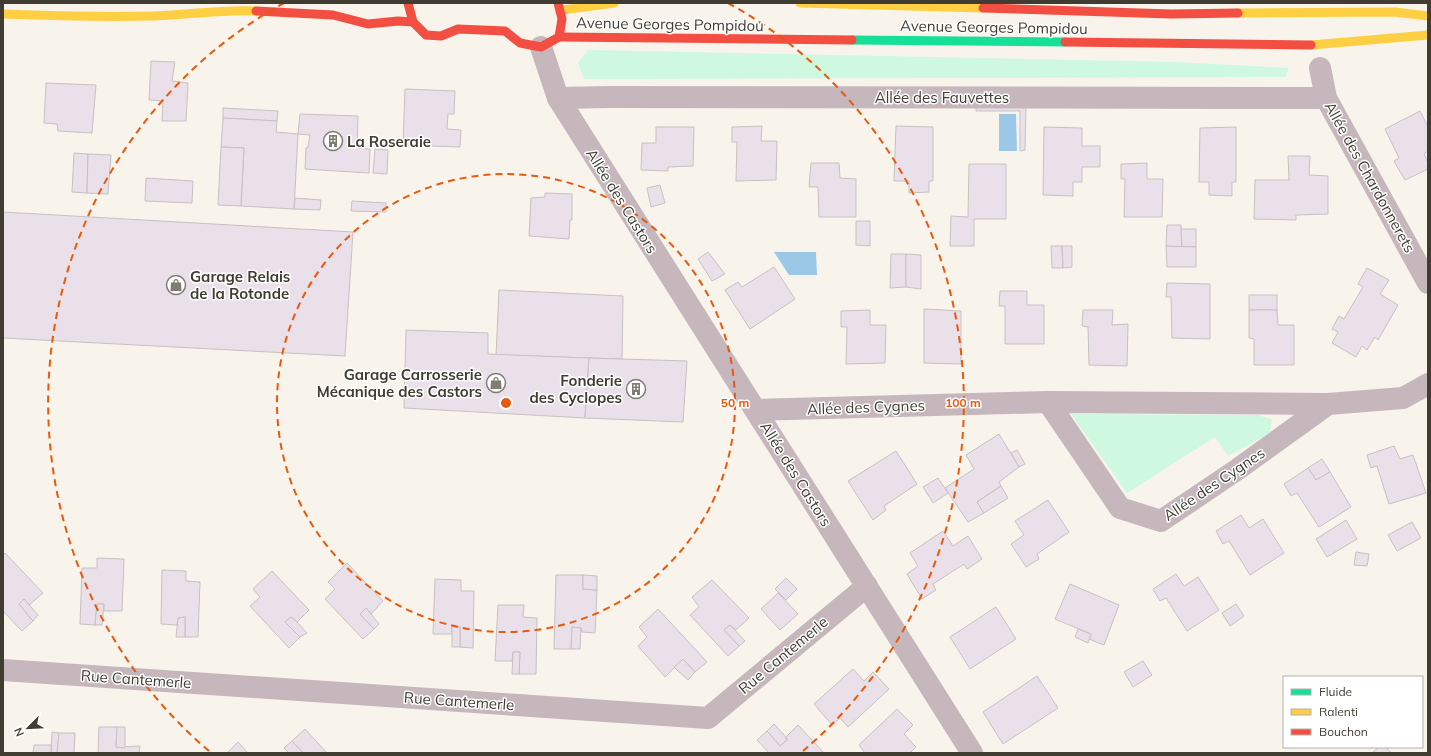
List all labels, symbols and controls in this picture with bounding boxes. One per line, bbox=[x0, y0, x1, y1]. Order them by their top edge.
street label: Avenue Georges Pompidou bbox=[576, 13, 764, 35]
street label: Avenue Georges Pompidou bbox=[900, 16, 1088, 38]
street label: Allée des Fauvettes bbox=[875, 88, 1009, 107]
street label: Allée des Chardonnerets bbox=[1321, 98, 1419, 256]
building icon: La Roseraie bbox=[322, 130, 344, 152]
place label: La Roseraie bbox=[347, 132, 431, 151]
street label: Allée des Castors bbox=[582, 145, 662, 257]
place label: Garage Relais de la Rotonde bbox=[190, 267, 290, 303]
shop icon: Garage Relais de la Rotonde bbox=[165, 274, 187, 296]
place label: Garage Carrosserie Mécanique des Castors bbox=[317, 365, 482, 401]
place label: Fonderie des Cyclopes bbox=[530, 371, 622, 407]
shop icon: Garage Carrosserie Mécanique des Castors bbox=[485, 372, 507, 394]
building icon: Fonderie des Cyclopes bbox=[625, 378, 647, 400]
text: 50 m bbox=[721, 395, 749, 410]
street label: Allée des Cygnes bbox=[807, 395, 925, 419]
text: 100 m bbox=[945, 395, 981, 410]
centre of rings bbox=[499, 396, 513, 410]
street label: Allée des Castors bbox=[756, 418, 836, 530]
street label: Allée des Cygnes bbox=[1160, 443, 1268, 525]
street label: Rue Cantemerle bbox=[734, 612, 832, 698]
street label: Rue Cantemerle bbox=[80, 666, 192, 692]
legend bbox=[1283, 676, 1423, 748]
text: Fluide bbox=[1319, 684, 1352, 699]
street label: Rue Cantemerle bbox=[403, 688, 515, 714]
text: Ralenti bbox=[1319, 704, 1358, 719]
north arrow bbox=[8, 708, 48, 748]
text: Bouchon bbox=[1319, 724, 1368, 739]
text: N bbox=[11, 725, 27, 739]

